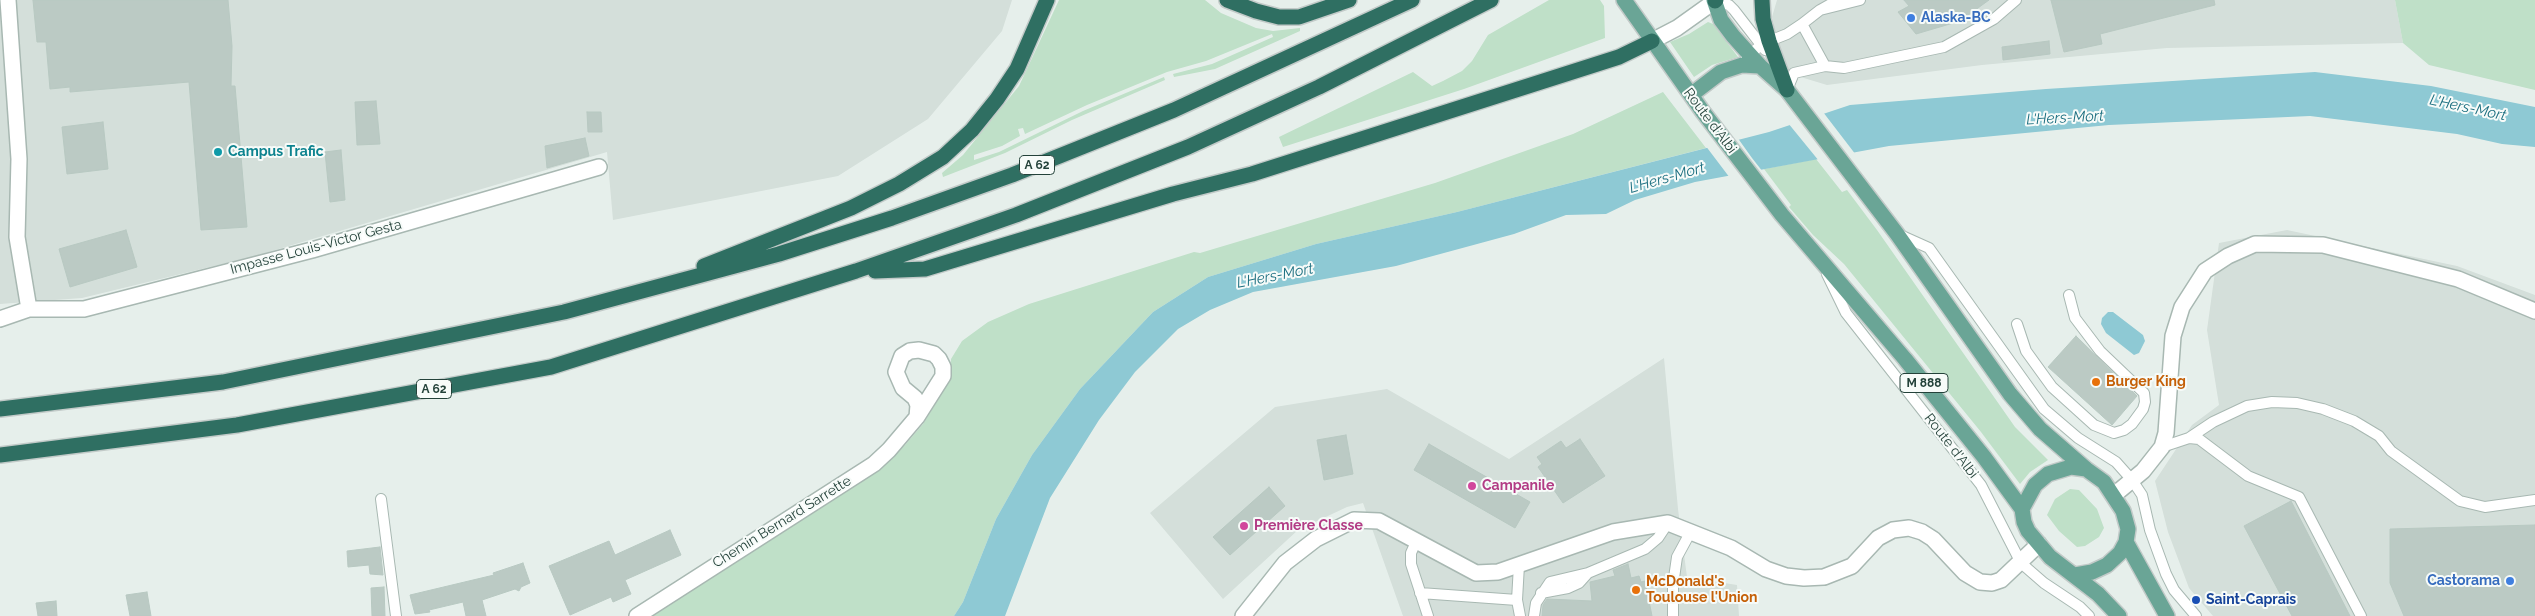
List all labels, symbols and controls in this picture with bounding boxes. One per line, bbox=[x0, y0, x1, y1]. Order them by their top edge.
place label: Alaska-BC bbox=[1921, 10, 1991, 26]
marker: Alaska-BC bbox=[1905, 12, 1917, 24]
street label: Route d'Albi bbox=[1680, 85, 1740, 157]
water label: L'Hers-Mort bbox=[2428, 91, 2508, 125]
water label: L'Hers-Mort bbox=[2026, 107, 2104, 129]
place label: Campus Trafic bbox=[228, 144, 324, 160]
marker: Campus Trafic bbox=[212, 146, 224, 158]
road number: A 62 bbox=[1020, 156, 1054, 174]
water label: L'Hers-Mort bbox=[1627, 159, 1707, 197]
street label: Impasse Louis-Victor Gesta bbox=[228, 216, 404, 278]
water label: L'Hers-Mort bbox=[1235, 260, 1315, 292]
road number: M 888 bbox=[1900, 373, 1948, 392]
place label: Burger King bbox=[2106, 374, 2186, 390]
marker: Burger King bbox=[2090, 376, 2102, 388]
road number: A 62 bbox=[416, 379, 452, 398]
street label: Route d'Albi bbox=[1921, 410, 1981, 482]
street label: Chemin Bernard Sarrette bbox=[710, 472, 854, 572]
place label: Campanile bbox=[1482, 478, 1554, 494]
marker: Campanile bbox=[1466, 480, 1478, 492]
place label: Première Classe bbox=[1254, 518, 1363, 534]
marker: Première Classe bbox=[1238, 520, 1250, 532]
place label: Castorama bbox=[2427, 573, 2500, 589]
place label: McDonald's Toulouse l'Union bbox=[1646, 574, 1757, 606]
marker: Castorama bbox=[2504, 575, 2516, 587]
marker: McDonald's Toulouse l'Union bbox=[1630, 584, 1642, 596]
place label: Saint-Caprais bbox=[2206, 592, 2296, 608]
marker: Saint-Caprais bbox=[2190, 594, 2202, 606]

